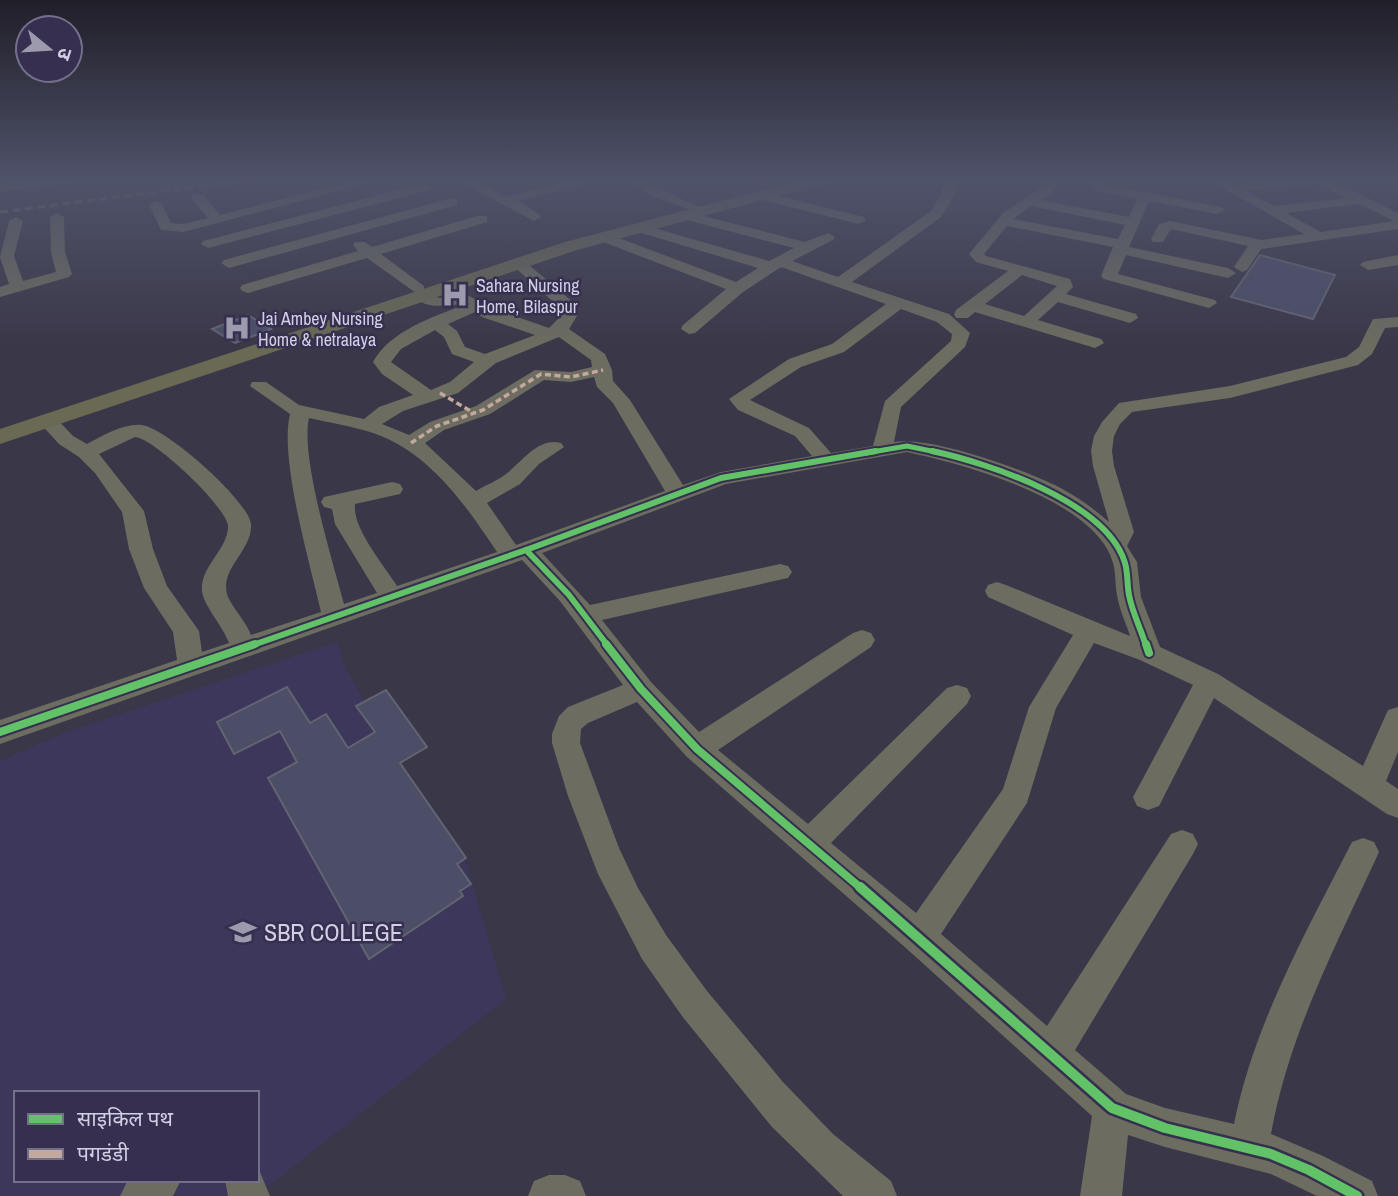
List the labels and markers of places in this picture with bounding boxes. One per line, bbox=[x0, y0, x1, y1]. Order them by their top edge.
place label: Sahara Nursing Home, Bilaspur bbox=[476, 273, 580, 319]
hospital icon: Sahara Nursing Home, Bilaspur bbox=[440, 280, 470, 310]
place label: Jai Ambey Nursing Home & netralaya bbox=[258, 306, 383, 352]
hospital icon: Jai Ambey Nursing Home & netralaya bbox=[222, 313, 252, 343]
place label: SBR COLLEGE bbox=[264, 916, 403, 948]
school or university icon: SBR COLLEGE bbox=[228, 917, 258, 947]

